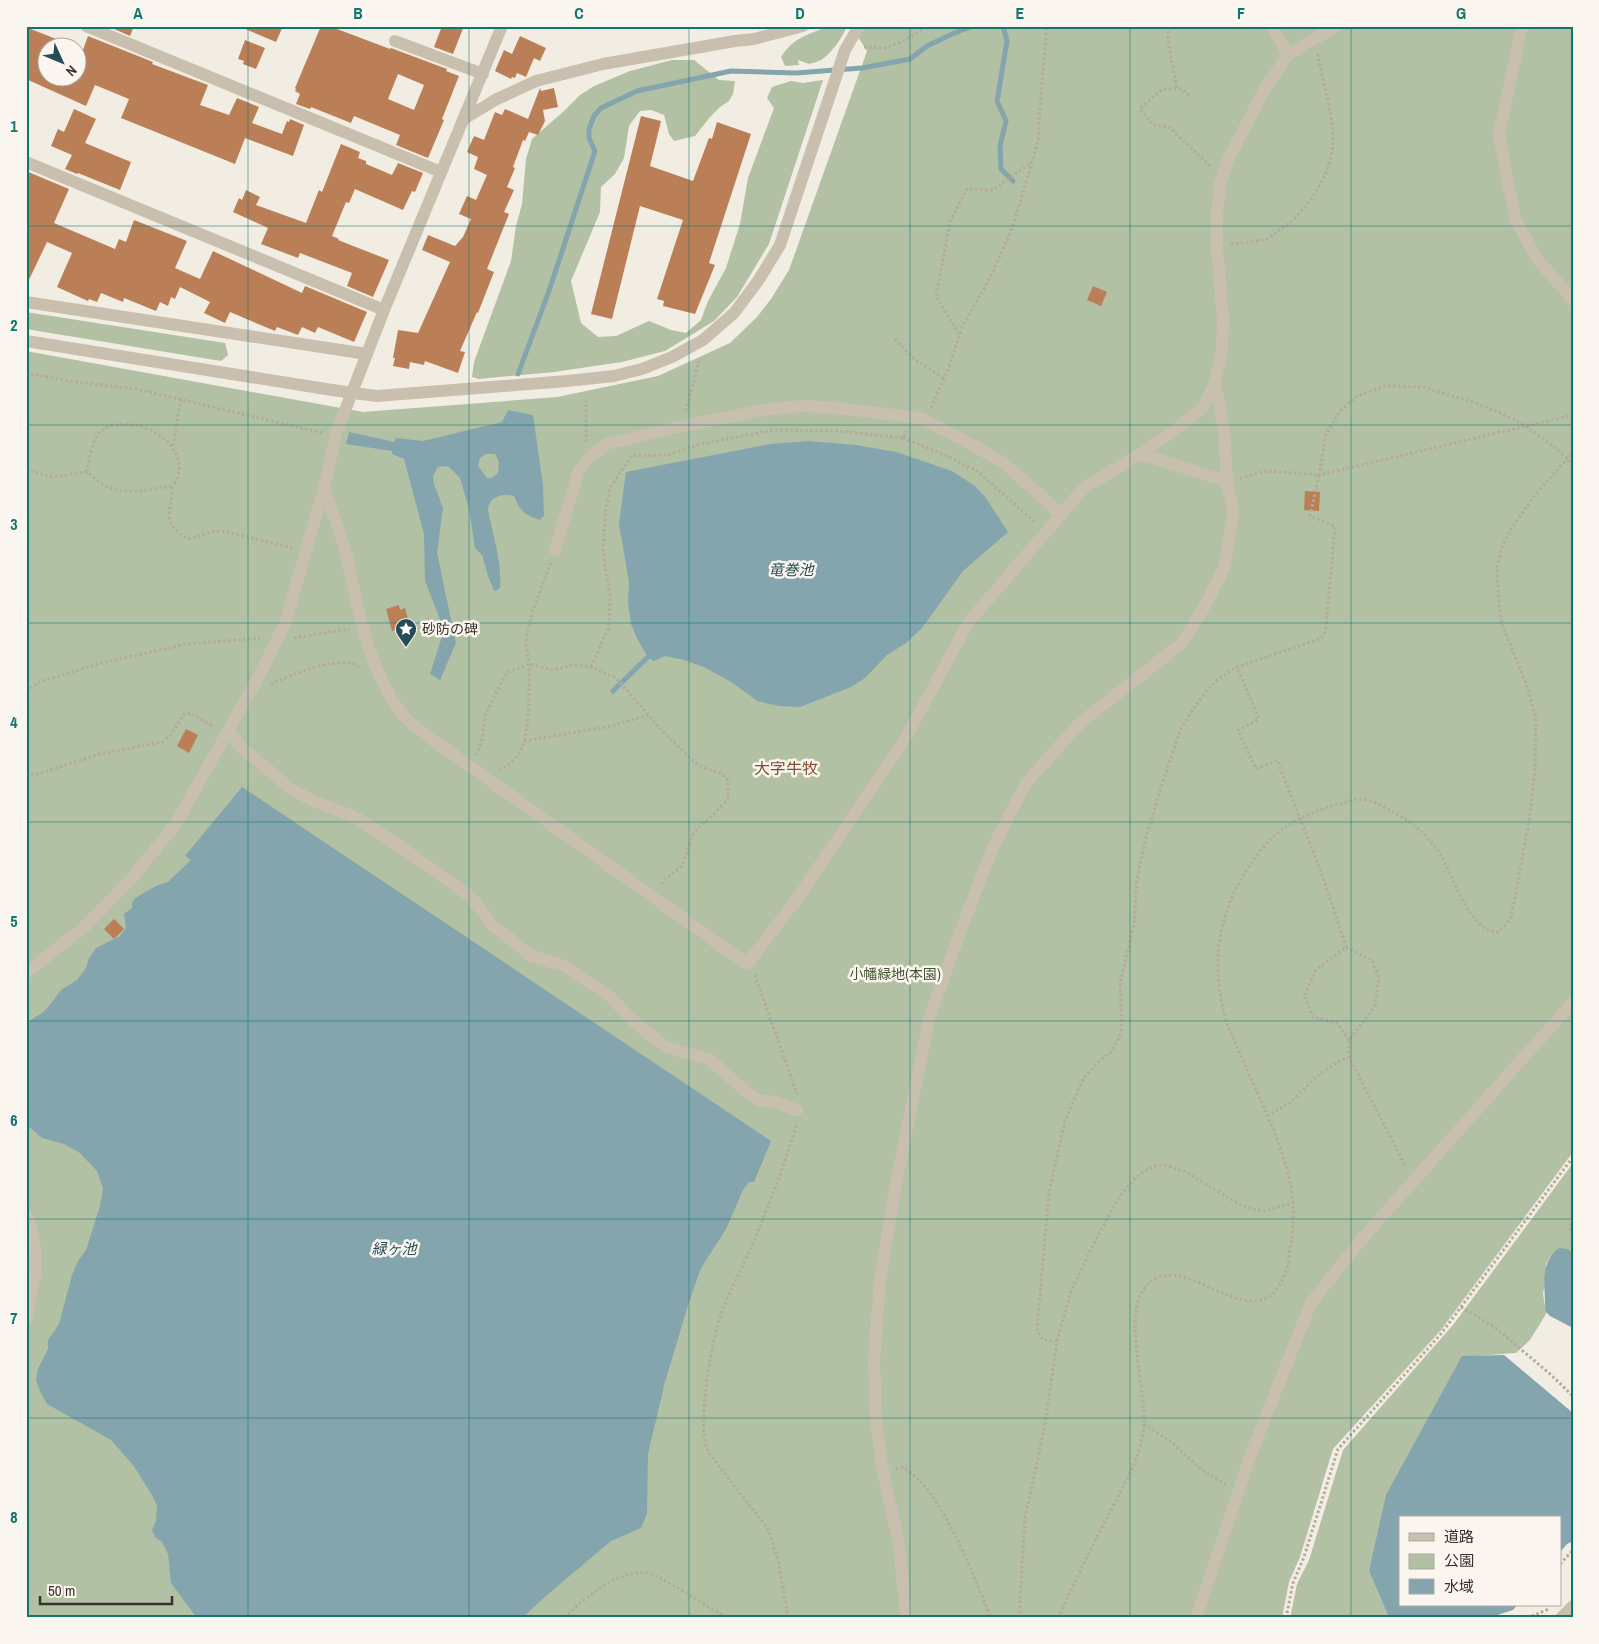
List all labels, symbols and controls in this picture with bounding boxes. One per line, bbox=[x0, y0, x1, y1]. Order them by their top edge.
text: A bbox=[133, 2, 143, 24]
text: B bbox=[353, 2, 363, 24]
text: C bbox=[574, 2, 584, 24]
text: D bbox=[795, 2, 805, 24]
text: E bbox=[1016, 2, 1025, 24]
text: F bbox=[1237, 2, 1245, 24]
text: G bbox=[1456, 2, 1466, 24]
north arrow bbox=[38, 38, 88, 88]
text: N bbox=[62, 62, 81, 80]
text: 1 bbox=[10, 115, 18, 137]
text: 2 bbox=[10, 314, 18, 336]
text: 3 bbox=[10, 513, 18, 535]
water label: 竜巻池 bbox=[768, 559, 815, 580]
place icon: 砂防の碑 bbox=[394, 617, 418, 648]
place label: 砂防の碑 bbox=[422, 620, 478, 638]
text: 4 bbox=[10, 711, 18, 733]
district label: 大字牛牧 bbox=[754, 757, 818, 779]
text: 5 bbox=[10, 910, 18, 932]
park label: 小幡緑地(本園) bbox=[849, 965, 941, 983]
text: 6 bbox=[10, 1109, 18, 1131]
water label: 緑ヶ池 bbox=[371, 1238, 418, 1259]
text: 7 bbox=[10, 1307, 18, 1329]
text: 8 bbox=[10, 1506, 18, 1528]
legend bbox=[1399, 1516, 1562, 1606]
text: 道路 bbox=[1444, 1526, 1474, 1547]
text: 公園 bbox=[1444, 1550, 1474, 1571]
scale bar bbox=[40, 1574, 172, 1606]
text: 水域 bbox=[1444, 1576, 1474, 1597]
text: 50 m bbox=[48, 1580, 75, 1601]

